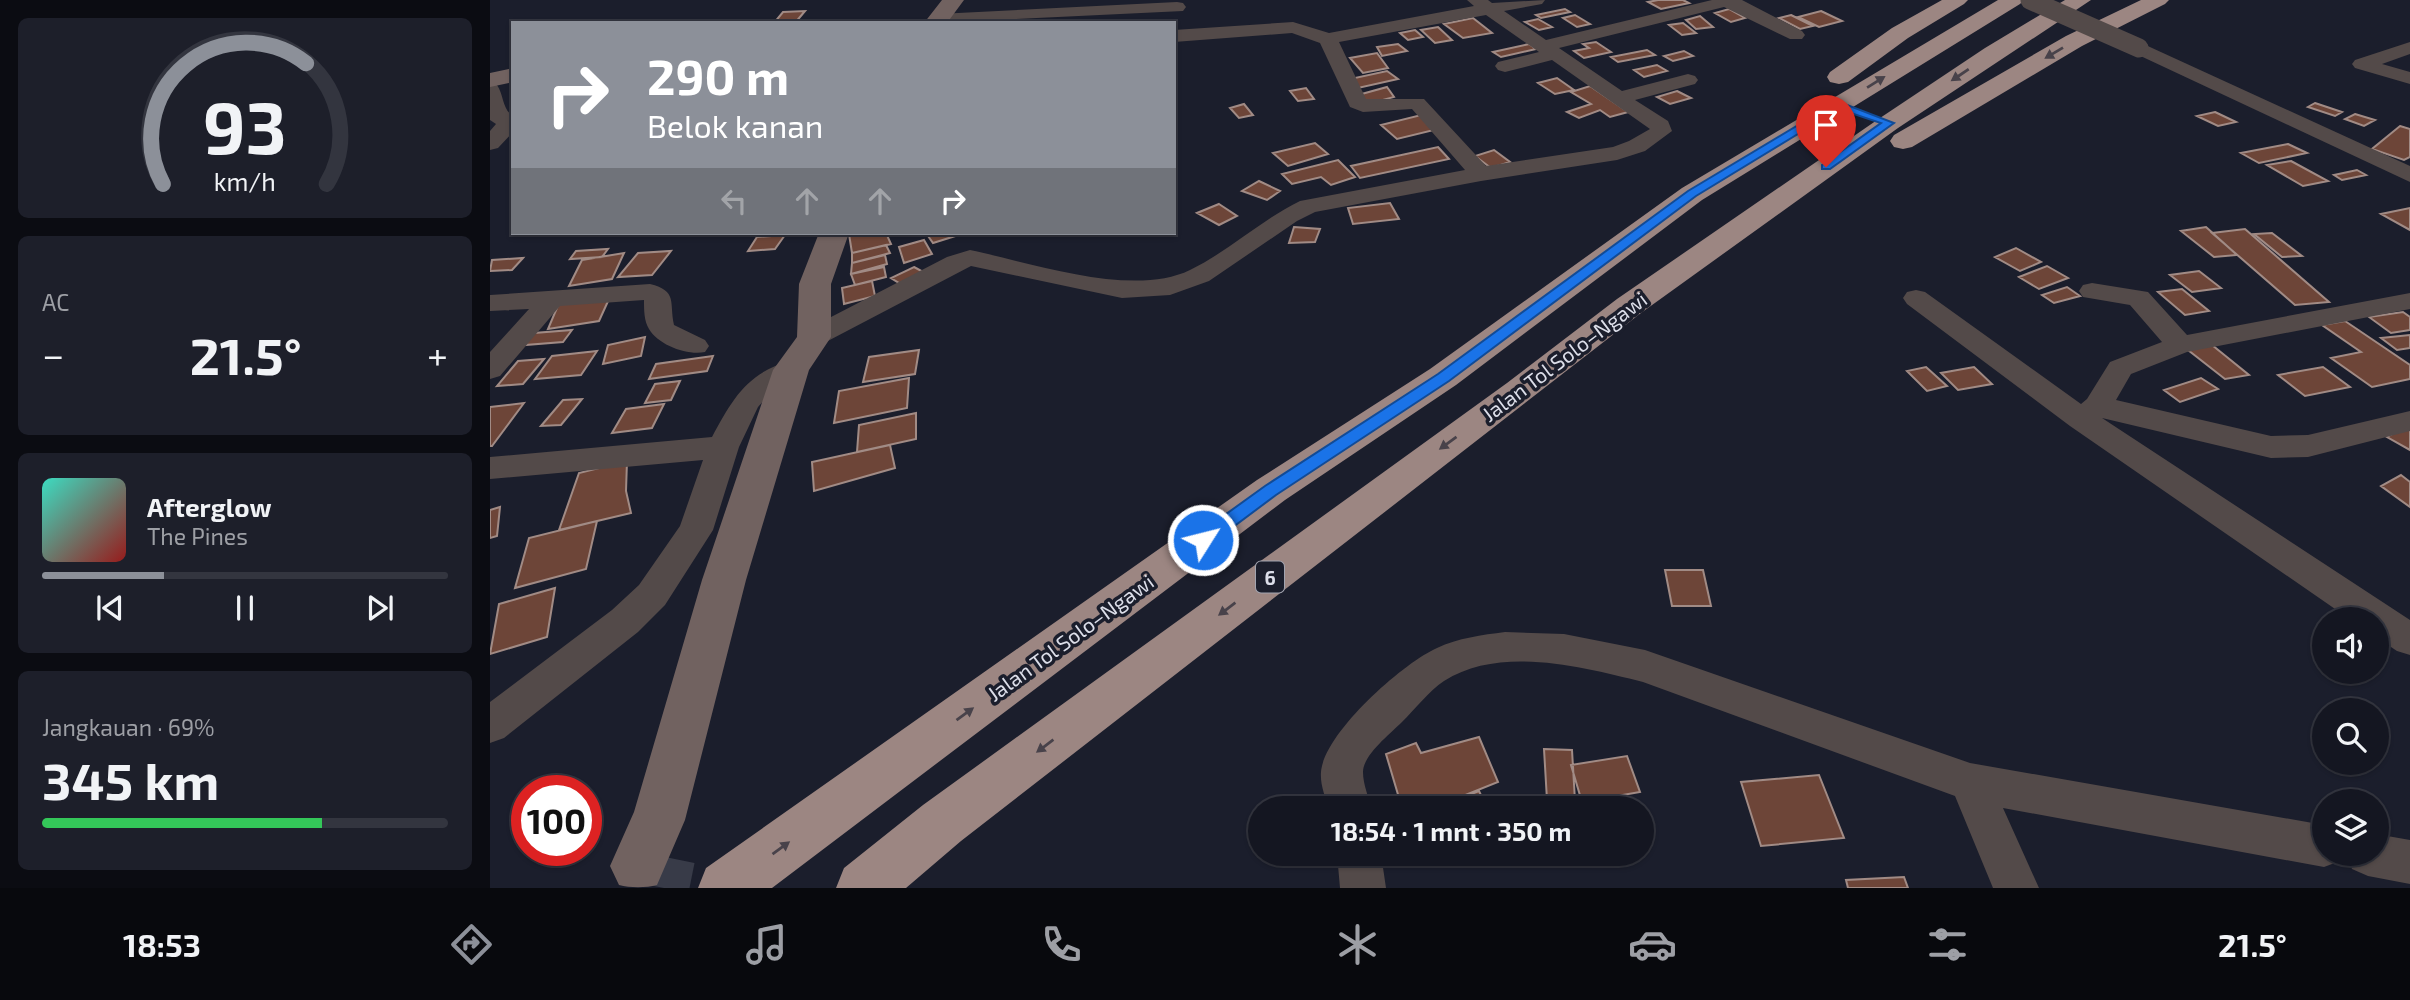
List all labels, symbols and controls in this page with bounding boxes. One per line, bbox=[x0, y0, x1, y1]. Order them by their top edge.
text: 290 m bbox=[647, 46, 789, 105]
one-way arrow bbox=[2044, 47, 2063, 59]
icon: right bbox=[532, 49, 623, 140]
one-way arrow bbox=[1951, 68, 1969, 82]
one-way arrow bbox=[1867, 75, 1886, 88]
text: 93 bbox=[203, 81, 287, 169]
pin bbox=[1796, 95, 1856, 167]
text: Belok kanan bbox=[647, 106, 823, 144]
icon: arrive bbox=[1807, 106, 1845, 144]
text: km/h bbox=[214, 166, 276, 196]
icon: left bbox=[715, 182, 753, 220]
icon: ahead bbox=[788, 182, 826, 220]
icon: ahead bbox=[861, 182, 899, 220]
icon: right bbox=[934, 182, 972, 220]
street label: Jalan Tol Solo–Ngawi bbox=[1477, 286, 1651, 426]
text: AC bbox=[42, 288, 69, 316]
text: 21.5° bbox=[190, 323, 302, 385]
text: − bbox=[42, 331, 64, 377]
text: + bbox=[427, 331, 448, 377]
one-way arrow bbox=[1439, 436, 1458, 450]
text: Afterglow bbox=[147, 491, 272, 522]
position arrow bbox=[1166, 503, 1240, 577]
text: The Pines bbox=[147, 522, 248, 550]
road number: 6 bbox=[1256, 562, 1284, 592]
street label: Jalan Tol Solo–Ngawi bbox=[982, 568, 1158, 706]
icon: previous bbox=[91, 589, 129, 627]
icon: pause bbox=[226, 589, 264, 627]
icon: next bbox=[361, 589, 399, 627]
one-way arrow bbox=[1219, 602, 1237, 617]
map controls bbox=[2312, 607, 2389, 866]
button: sound bbox=[2312, 607, 2389, 684]
button: search bbox=[2312, 698, 2389, 775]
one-way arrow bbox=[956, 707, 974, 721]
text: Jangkauan · 69% bbox=[42, 713, 215, 741]
one-way arrow bbox=[1036, 739, 1055, 753]
text: 345 km bbox=[42, 748, 219, 810]
speed limit sign: 100 bbox=[511, 775, 602, 866]
button: layers bbox=[2312, 789, 2389, 866]
text: 18:54 · 1 mnt · 350 m bbox=[1331, 815, 1571, 846]
one-way arrow bbox=[772, 841, 790, 855]
icon: directions bbox=[447, 920, 496, 969]
icon: music bbox=[742, 920, 791, 969]
icon: phone bbox=[1037, 920, 1086, 969]
icon: climate bbox=[1333, 920, 1382, 969]
icon: car bbox=[1628, 920, 1677, 969]
icon: filters bbox=[1923, 920, 1972, 969]
text: 18:53 bbox=[123, 925, 201, 963]
text: 21.5° bbox=[2218, 925, 2287, 963]

